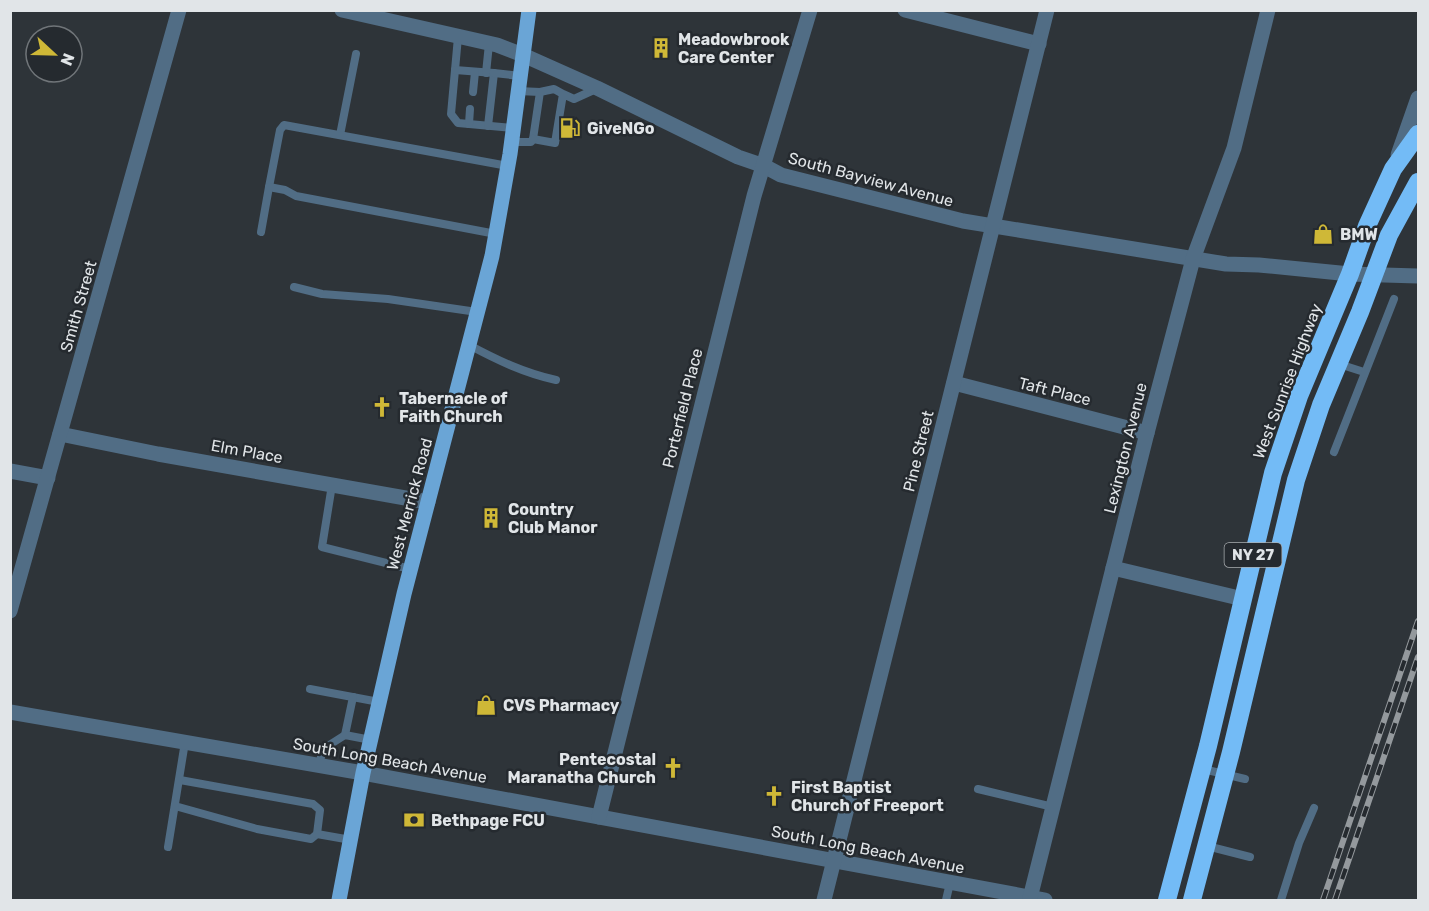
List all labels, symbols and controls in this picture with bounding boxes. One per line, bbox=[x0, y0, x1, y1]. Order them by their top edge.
north arrow bbox=[24, 24, 84, 84]
place label: Meadowbrook Care Center bbox=[678, 30, 790, 67]
building icon: Meadowbrook Care Center bbox=[649, 36, 673, 60]
text: N bbox=[56, 51, 78, 68]
fuel station icon: GiveNGo bbox=[558, 116, 582, 140]
place label: GiveNGo bbox=[587, 119, 655, 138]
street label: South Bayview Avenue bbox=[786, 148, 956, 211]
shop icon: BMW bbox=[1311, 222, 1335, 246]
place label: BMW bbox=[1340, 225, 1378, 244]
street label: Smith Street bbox=[56, 258, 101, 354]
street label: West Sunrise Highway bbox=[1249, 301, 1326, 461]
street label: Porterfield Place bbox=[658, 346, 707, 470]
street label: Taft Place bbox=[1017, 373, 1093, 410]
street label: Lexington Avenue bbox=[1100, 381, 1151, 515]
place label: Tabernacle of Faith Church bbox=[399, 389, 508, 426]
church icon: Tabernacle of Faith Church bbox=[370, 395, 394, 419]
street label: Pine Street bbox=[899, 409, 938, 494]
street label: Elm Place bbox=[210, 436, 284, 467]
street label: West Merrick Road bbox=[383, 436, 436, 572]
place label: Country Club Manor bbox=[508, 500, 598, 537]
building icon: Country Club Manor bbox=[479, 506, 503, 530]
road number: NY 27 bbox=[1224, 543, 1282, 567]
shop icon: CVS Pharmacy bbox=[474, 693, 498, 717]
place label: CVS Pharmacy bbox=[503, 696, 620, 715]
street label: South Long Beach Avenue bbox=[292, 734, 488, 787]
place label: Pentecostal Maranatha Church bbox=[507, 750, 656, 787]
church icon: Pentecostal Maranatha Church bbox=[661, 756, 685, 780]
place label: First Baptist Church of Freeport bbox=[791, 778, 944, 815]
church icon: First Baptist Church of Freeport bbox=[762, 784, 786, 808]
bank icon: Bethpage FCU bbox=[402, 808, 426, 832]
place label: Bethpage FCU bbox=[431, 811, 545, 830]
street label: South Long Beach Avenue bbox=[770, 821, 966, 878]

